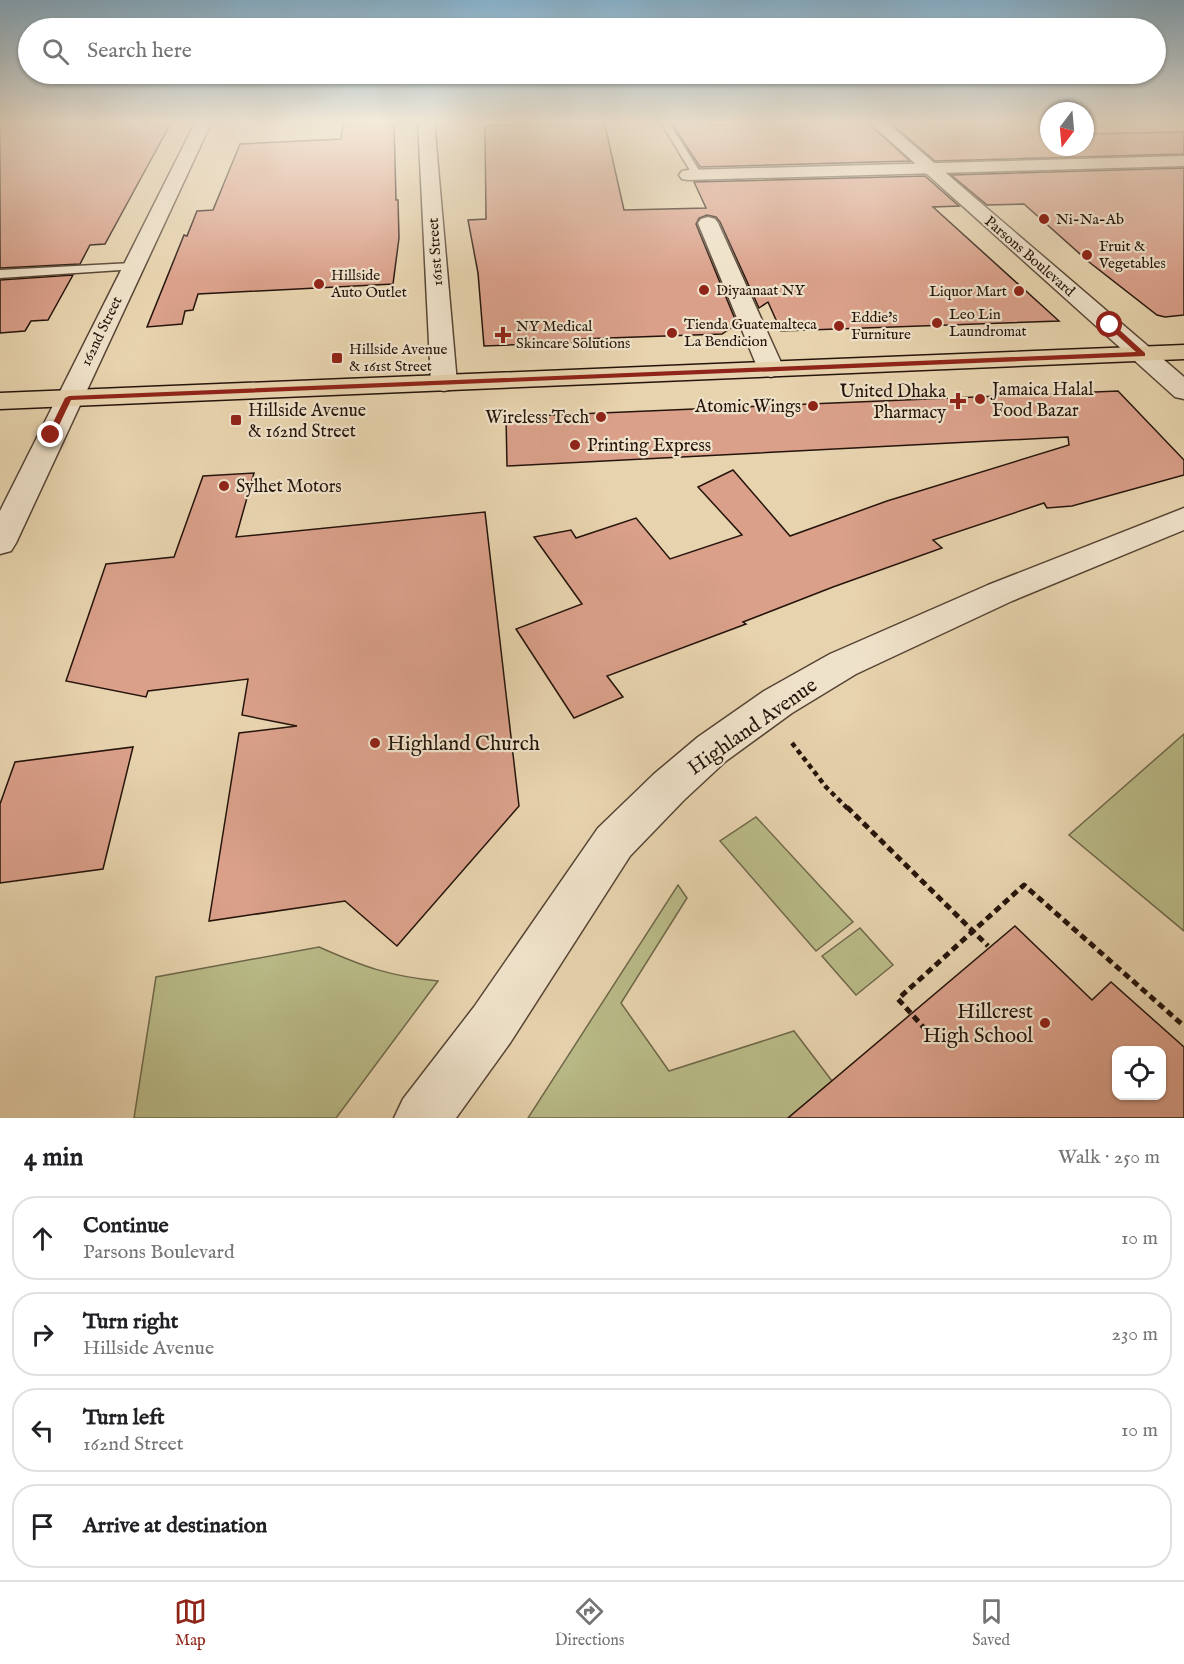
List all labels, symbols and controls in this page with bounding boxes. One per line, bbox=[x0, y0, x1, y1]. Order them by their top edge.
search box bbox=[18, 18, 1166, 84]
icon: search bbox=[39, 35, 72, 68]
text: Search here bbox=[87, 37, 192, 65]
north arrow bbox=[1040, 102, 1094, 156]
place label: Ni-Na-Ab bbox=[1056, 210, 1124, 229]
street label: Parsons Boulevard bbox=[981, 212, 1080, 301]
marker: Ni-Na-Ab bbox=[1037, 212, 1051, 226]
street label: 161st Street bbox=[424, 217, 447, 287]
place label: Fruit & Vegetables bbox=[1098, 237, 1166, 273]
marker: Fruit & Vegetables bbox=[1080, 248, 1094, 262]
place label: Hillside Auto Outlet bbox=[330, 266, 407, 302]
marker: Hillside Auto Outlet bbox=[312, 277, 326, 291]
place label: Diyaanaat NY bbox=[716, 281, 806, 300]
place label: Liquor Mart bbox=[929, 282, 1007, 301]
marker: Diyaanaat NY bbox=[697, 283, 711, 297]
marker: Liquor Mart bbox=[1012, 284, 1026, 298]
street label: 162nd Street bbox=[76, 293, 127, 369]
place label: Leo Lin Laundromat bbox=[949, 305, 1027, 341]
place label: Eddie's Furniture bbox=[851, 308, 911, 344]
route start bbox=[1096, 311, 1122, 337]
place label: Tienda Guatemalteca La Bendicion bbox=[684, 315, 817, 351]
marker: Leo Lin Laundromat bbox=[930, 316, 944, 330]
place label: NY Medical Skincare Solutions bbox=[516, 317, 630, 353]
marker: Eddie's Furniture bbox=[832, 319, 846, 333]
marker: NY Medical Skincare Solutions bbox=[494, 326, 512, 344]
marker: Tienda Guatemalteca La Bendicion bbox=[665, 326, 679, 340]
place label: Hillside Avenue & 161st Street bbox=[349, 340, 447, 376]
marker: Hillside Avenue & 161st Street bbox=[330, 351, 344, 365]
place label: Jamaica Halal Food Bazar bbox=[990, 379, 1093, 423]
place label: United Dhaka Pharmacy bbox=[840, 381, 946, 425]
marker: Jamaica Halal Food Bazar bbox=[973, 392, 987, 406]
marker: United Dhaka Pharmacy bbox=[951, 394, 965, 408]
place label: Atomic Wings bbox=[694, 396, 801, 419]
marker: Atomic Wings bbox=[806, 399, 820, 413]
place label: Hillside Avenue & 162nd Street bbox=[248, 400, 366, 444]
place label: Wireless Tech bbox=[485, 407, 589, 430]
marker: Wireless Tech bbox=[594, 410, 608, 424]
marker: Hillside Avenue & 162nd Street bbox=[229, 413, 243, 427]
route end bbox=[37, 421, 63, 447]
place label: Printing Express bbox=[587, 435, 711, 458]
marker: Printing Express bbox=[568, 438, 582, 452]
place label: Sylhet Motors bbox=[236, 476, 342, 499]
marker: Sylhet Motors bbox=[217, 479, 231, 493]
street label: Highland Avenue bbox=[683, 672, 823, 782]
place label: Highland Church bbox=[387, 731, 540, 758]
marker: Highland Church bbox=[368, 736, 382, 750]
place label: Hillcrest High School bbox=[923, 999, 1033, 1050]
marker: Hillcrest High School bbox=[1038, 1016, 1052, 1030]
map controls bbox=[1112, 1046, 1166, 1100]
button: locate bbox=[1112, 1046, 1166, 1100]
text: 4 min bbox=[24, 1141, 83, 1174]
text: Walk · 250 m bbox=[1058, 1145, 1160, 1170]
text: Continue bbox=[83, 1212, 169, 1240]
icon: ahead bbox=[26, 1222, 59, 1255]
text: 10 m bbox=[1121, 1226, 1158, 1251]
text: Parsons Boulevard bbox=[83, 1240, 235, 1265]
text: Turn right bbox=[83, 1308, 178, 1336]
icon: right bbox=[26, 1318, 59, 1351]
text: 230 m bbox=[1112, 1322, 1158, 1347]
text: Hillside Avenue bbox=[83, 1336, 214, 1361]
text: Turn left bbox=[83, 1404, 165, 1432]
icon: left bbox=[26, 1414, 59, 1447]
text: 10 m bbox=[1121, 1418, 1158, 1443]
text: 162nd Street bbox=[83, 1432, 184, 1457]
icon: arrive bbox=[26, 1510, 59, 1543]
text: Arrive at destination bbox=[83, 1512, 267, 1540]
tab: Map bbox=[174, 1595, 207, 1651]
tab: Directions bbox=[555, 1595, 624, 1651]
tab: Saved bbox=[972, 1595, 1010, 1651]

